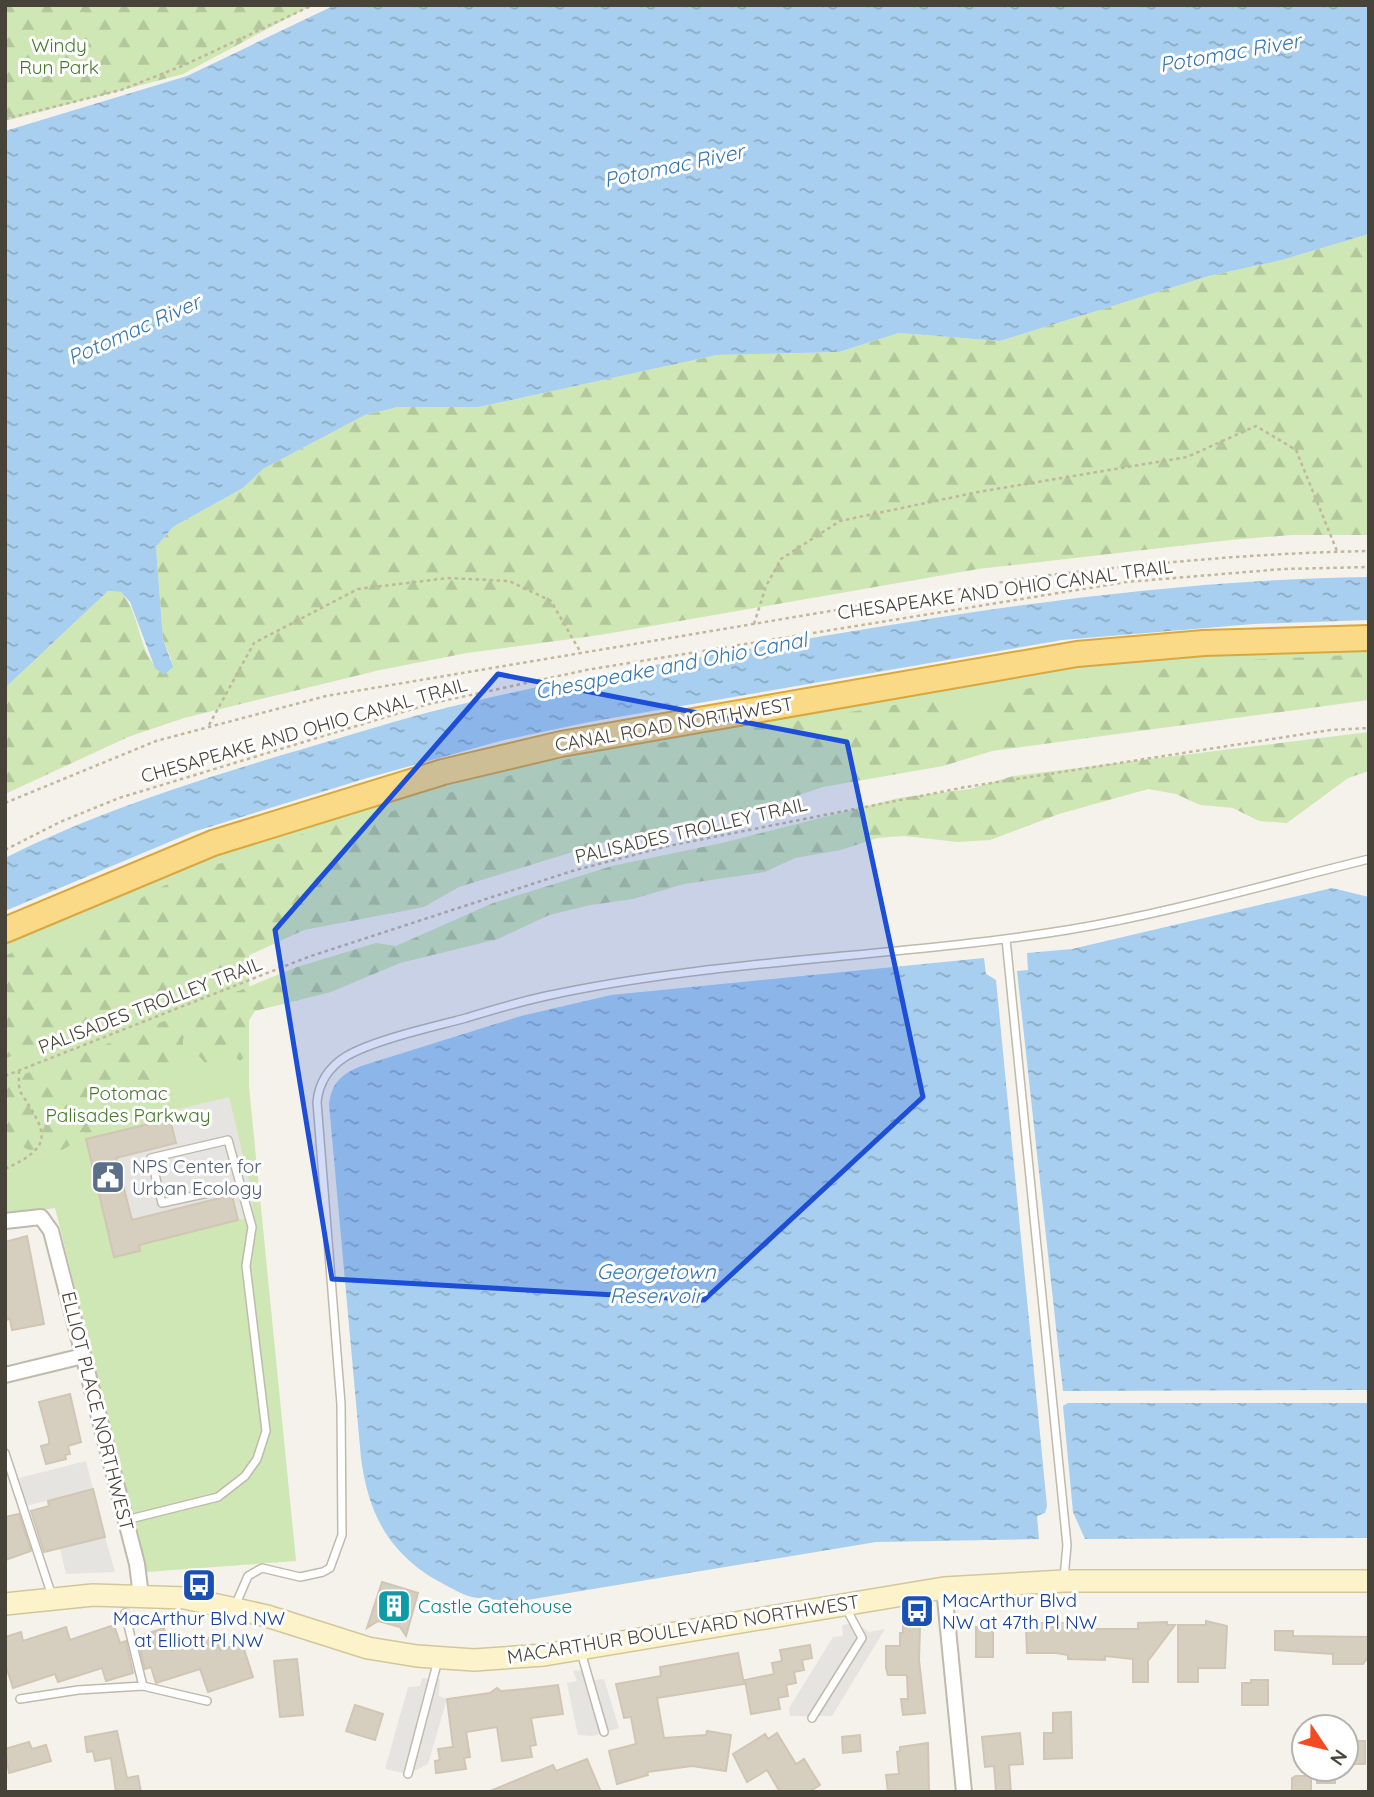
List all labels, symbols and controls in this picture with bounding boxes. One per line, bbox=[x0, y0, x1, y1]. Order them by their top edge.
water label: Potomac River bbox=[1157, 26, 1305, 77]
park label: Windy Run Park bbox=[19, 33, 99, 79]
water label: Potomac River bbox=[601, 137, 749, 193]
water label: Potomac River bbox=[63, 287, 207, 370]
street label: CHESAPEAKE AND OHIO CANAL TRAIL bbox=[836, 554, 1174, 624]
water label: Chesapeake and Ohio Canal bbox=[533, 625, 811, 704]
street label: CHESAPEAKE AND OHIO CANAL TRAIL bbox=[138, 672, 470, 788]
street label: CANAL ROAD NORTHWEST bbox=[553, 691, 795, 757]
street label: PALISADES TROLLEY TRAIL bbox=[572, 792, 810, 868]
street label: PALISADES TROLLEY TRAIL bbox=[35, 951, 265, 1059]
park label: Potomac Palisades Parkway bbox=[46, 1081, 211, 1127]
place label: NPS Center for Urban Ecology bbox=[132, 1154, 262, 1200]
public building icon: NPS Center for Urban Ecology bbox=[89, 1158, 127, 1196]
water label: Georgetown Reservoir bbox=[596, 1258, 716, 1308]
street label: ELLIOT PLACE NORTHWEST bbox=[57, 1289, 139, 1533]
bus stop icon: MacArthur Blvd NW at Elliott Pl NW bbox=[180, 1566, 218, 1604]
building icon: Castle Gatehouse bbox=[375, 1587, 413, 1625]
place label: MacArthur Blvd NW at 47th Pl NW bbox=[942, 1588, 1097, 1634]
street label: MACARTHUR BOULEVARD NORTHWEST bbox=[505, 1589, 861, 1669]
bus stop icon: MacArthur Blvd NW at 47th Pl NW bbox=[898, 1592, 936, 1630]
place label: Castle Gatehouse bbox=[418, 1594, 572, 1618]
place label: MacArthur Blvd NW at Elliott Pl NW bbox=[113, 1606, 285, 1652]
north arrow bbox=[1290, 1713, 1360, 1783]
text: N bbox=[1325, 1745, 1353, 1770]

